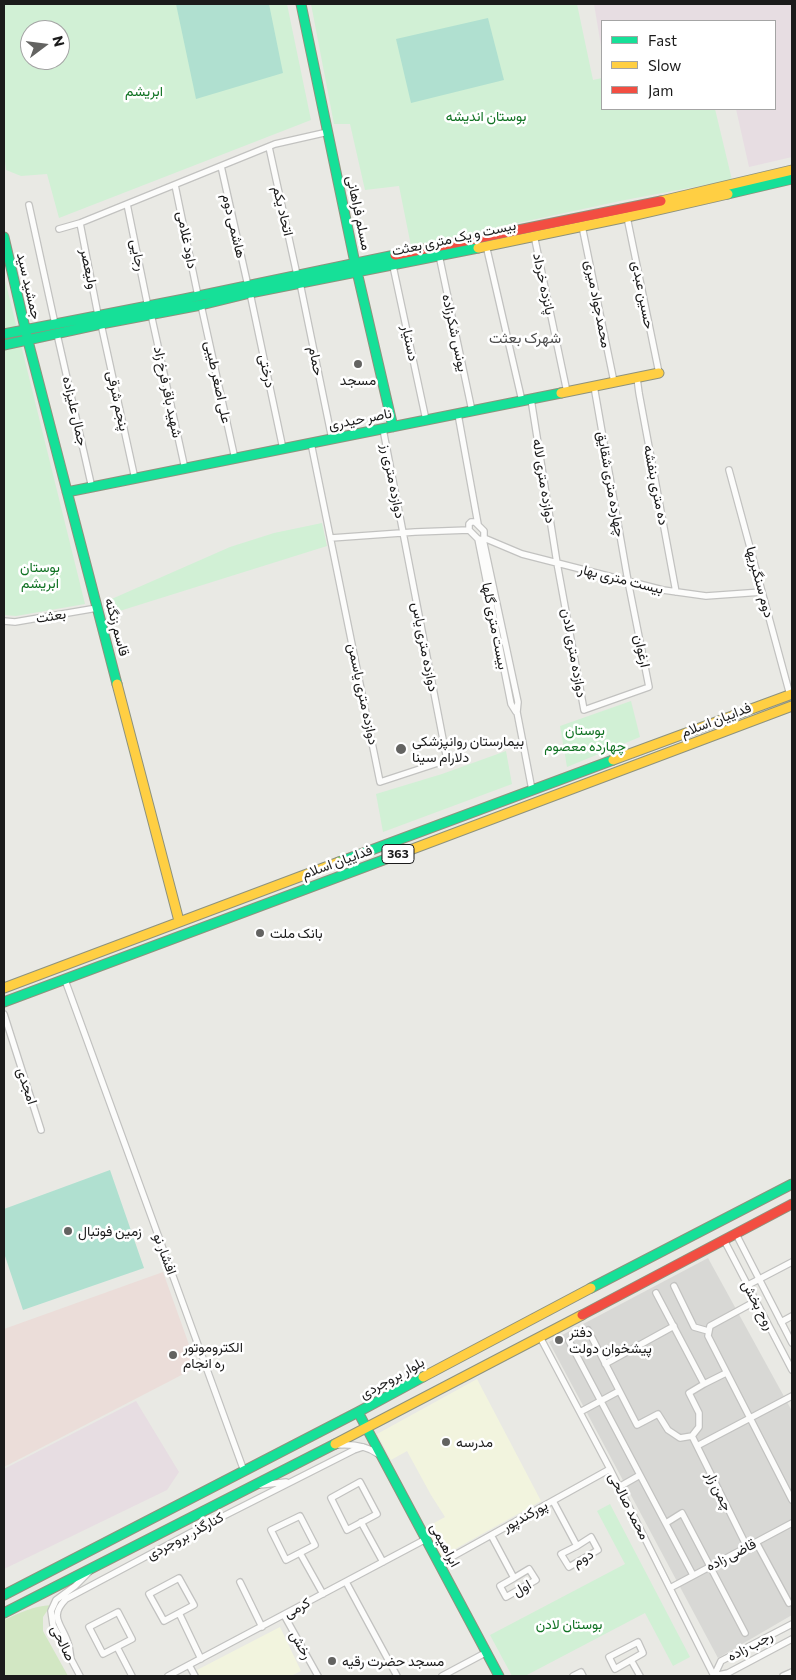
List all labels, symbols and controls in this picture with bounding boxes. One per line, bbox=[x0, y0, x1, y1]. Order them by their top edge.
north arrow bbox=[20, 20, 70, 70]
legend bbox=[601, 20, 776, 110]
text: Fast bbox=[648, 31, 677, 49]
text: N bbox=[49, 34, 69, 49]
text: Slow bbox=[648, 56, 681, 74]
text: Jam bbox=[648, 81, 673, 99]
park label: ابریشم bbox=[125, 83, 163, 99]
park label: بوستان اندیشه bbox=[446, 108, 526, 124]
street label: مسلم فراهانی bbox=[343, 174, 375, 252]
street label: اتحاد یکم bbox=[269, 185, 297, 237]
street label: هاشمی دوم bbox=[218, 192, 250, 260]
street label: داود غلامی bbox=[173, 210, 201, 270]
street label: بیست و یک متری بعثت bbox=[390, 217, 518, 259]
street label: رجایی bbox=[127, 238, 149, 272]
street label: ولیعصر bbox=[77, 247, 101, 291]
street label: جمشید سید bbox=[13, 251, 45, 321]
street label: پانزده خرداد bbox=[529, 252, 559, 316]
street label: محمدجواد میری bbox=[581, 259, 615, 349]
street label: حسین عبدی bbox=[628, 260, 658, 330]
street label: یونس شکرزاده bbox=[439, 293, 471, 373]
street label: دستیار bbox=[398, 324, 422, 362]
district label: شهرک بعثت bbox=[489, 329, 561, 347]
street label: علی اصغر طیبی bbox=[201, 339, 235, 425]
street label: شهید باقر فرخ زاد bbox=[150, 345, 186, 439]
street label: حمام bbox=[305, 345, 327, 377]
street label: درختی bbox=[255, 353, 279, 389]
marker: مسجد bbox=[352, 358, 364, 370]
street label: پنجم شرقی bbox=[103, 369, 133, 433]
place label: مسجد bbox=[340, 372, 376, 388]
street label: جمال علیزاده bbox=[59, 375, 91, 447]
street label: ناصر حیدری bbox=[327, 405, 393, 433]
street label: چهارده متری شقایق bbox=[593, 430, 629, 538]
street label: دوازده متری لاله bbox=[529, 437, 559, 525]
street label: دوازده متری رز bbox=[378, 442, 408, 520]
street label: ده متری بنفشه bbox=[640, 444, 672, 526]
street label: دوم سنگبریها bbox=[742, 545, 778, 619]
park label: بوستان ابریشم bbox=[20, 559, 60, 592]
street label: بیست متری بهار bbox=[577, 560, 665, 598]
street label: بیست متری گلها bbox=[478, 581, 512, 671]
street label: قاسم زنگنه bbox=[101, 596, 133, 658]
street label: دوازده متری یاس bbox=[408, 601, 442, 693]
street label: بعثت bbox=[35, 605, 67, 627]
street label: دوازده متری لادن bbox=[558, 607, 590, 699]
street label: ارغوان bbox=[630, 633, 654, 669]
street label: دوازده متری یاسمن bbox=[344, 642, 382, 746]
street label: فداییان اسلام bbox=[679, 699, 753, 741]
park label: بوستان چهارده معصوم bbox=[544, 722, 626, 754]
place label: بیمارستان روانپزشکی دلارام سینا bbox=[412, 733, 524, 766]
marker: بیمارستان روانپزشکی دلارام سینا bbox=[394, 742, 408, 756]
street label: فداییان اسلام bbox=[299, 841, 375, 883]
road number: 363 bbox=[382, 844, 414, 864]
place label: بانک ملت bbox=[270, 925, 323, 941]
marker: بانک ملت bbox=[254, 927, 266, 939]
street label: امجدی bbox=[13, 1066, 41, 1106]
place label: زمین فوتبال bbox=[78, 1223, 142, 1239]
marker: زمین فوتبال bbox=[62, 1225, 74, 1237]
street label: افشار نو bbox=[150, 1231, 180, 1277]
street label: روح بخش bbox=[738, 1277, 778, 1333]
place label: دفتر پیشخوان دولت bbox=[569, 1324, 652, 1356]
marker: دفتر پیشخوان دولت bbox=[553, 1334, 565, 1346]
place label: الکتروموتور ره انجام bbox=[183, 1339, 243, 1371]
marker: الکتروموتور ره انجام bbox=[167, 1349, 179, 1361]
street label: بلوار بروجردی bbox=[357, 1353, 427, 1403]
place label: مدرسه bbox=[456, 1434, 493, 1450]
marker: مدرسه bbox=[440, 1436, 452, 1448]
street label: چمن زار bbox=[702, 1468, 736, 1514]
street label: محمد صالحی bbox=[605, 1470, 653, 1542]
street label: پورکندپور bbox=[499, 1497, 551, 1535]
street label: کنارگذر بروجردی bbox=[144, 1509, 226, 1563]
street label: ابراهیمی bbox=[427, 1520, 463, 1570]
street label: قاضی زاده bbox=[703, 1535, 759, 1575]
street label: دوم bbox=[570, 1546, 596, 1570]
street label: اول bbox=[510, 1576, 534, 1600]
street label: کرمی bbox=[281, 1594, 313, 1622]
park label: بوستان لادن bbox=[536, 1616, 602, 1632]
street label: صالحی bbox=[47, 1622, 79, 1664]
street label: رجب زاده bbox=[724, 1627, 776, 1665]
street label: رخش bbox=[286, 1628, 316, 1662]
place label: مسجد حضرت رقیه bbox=[342, 1653, 444, 1669]
marker: مسجد حضرت رقیه bbox=[326, 1655, 338, 1667]

